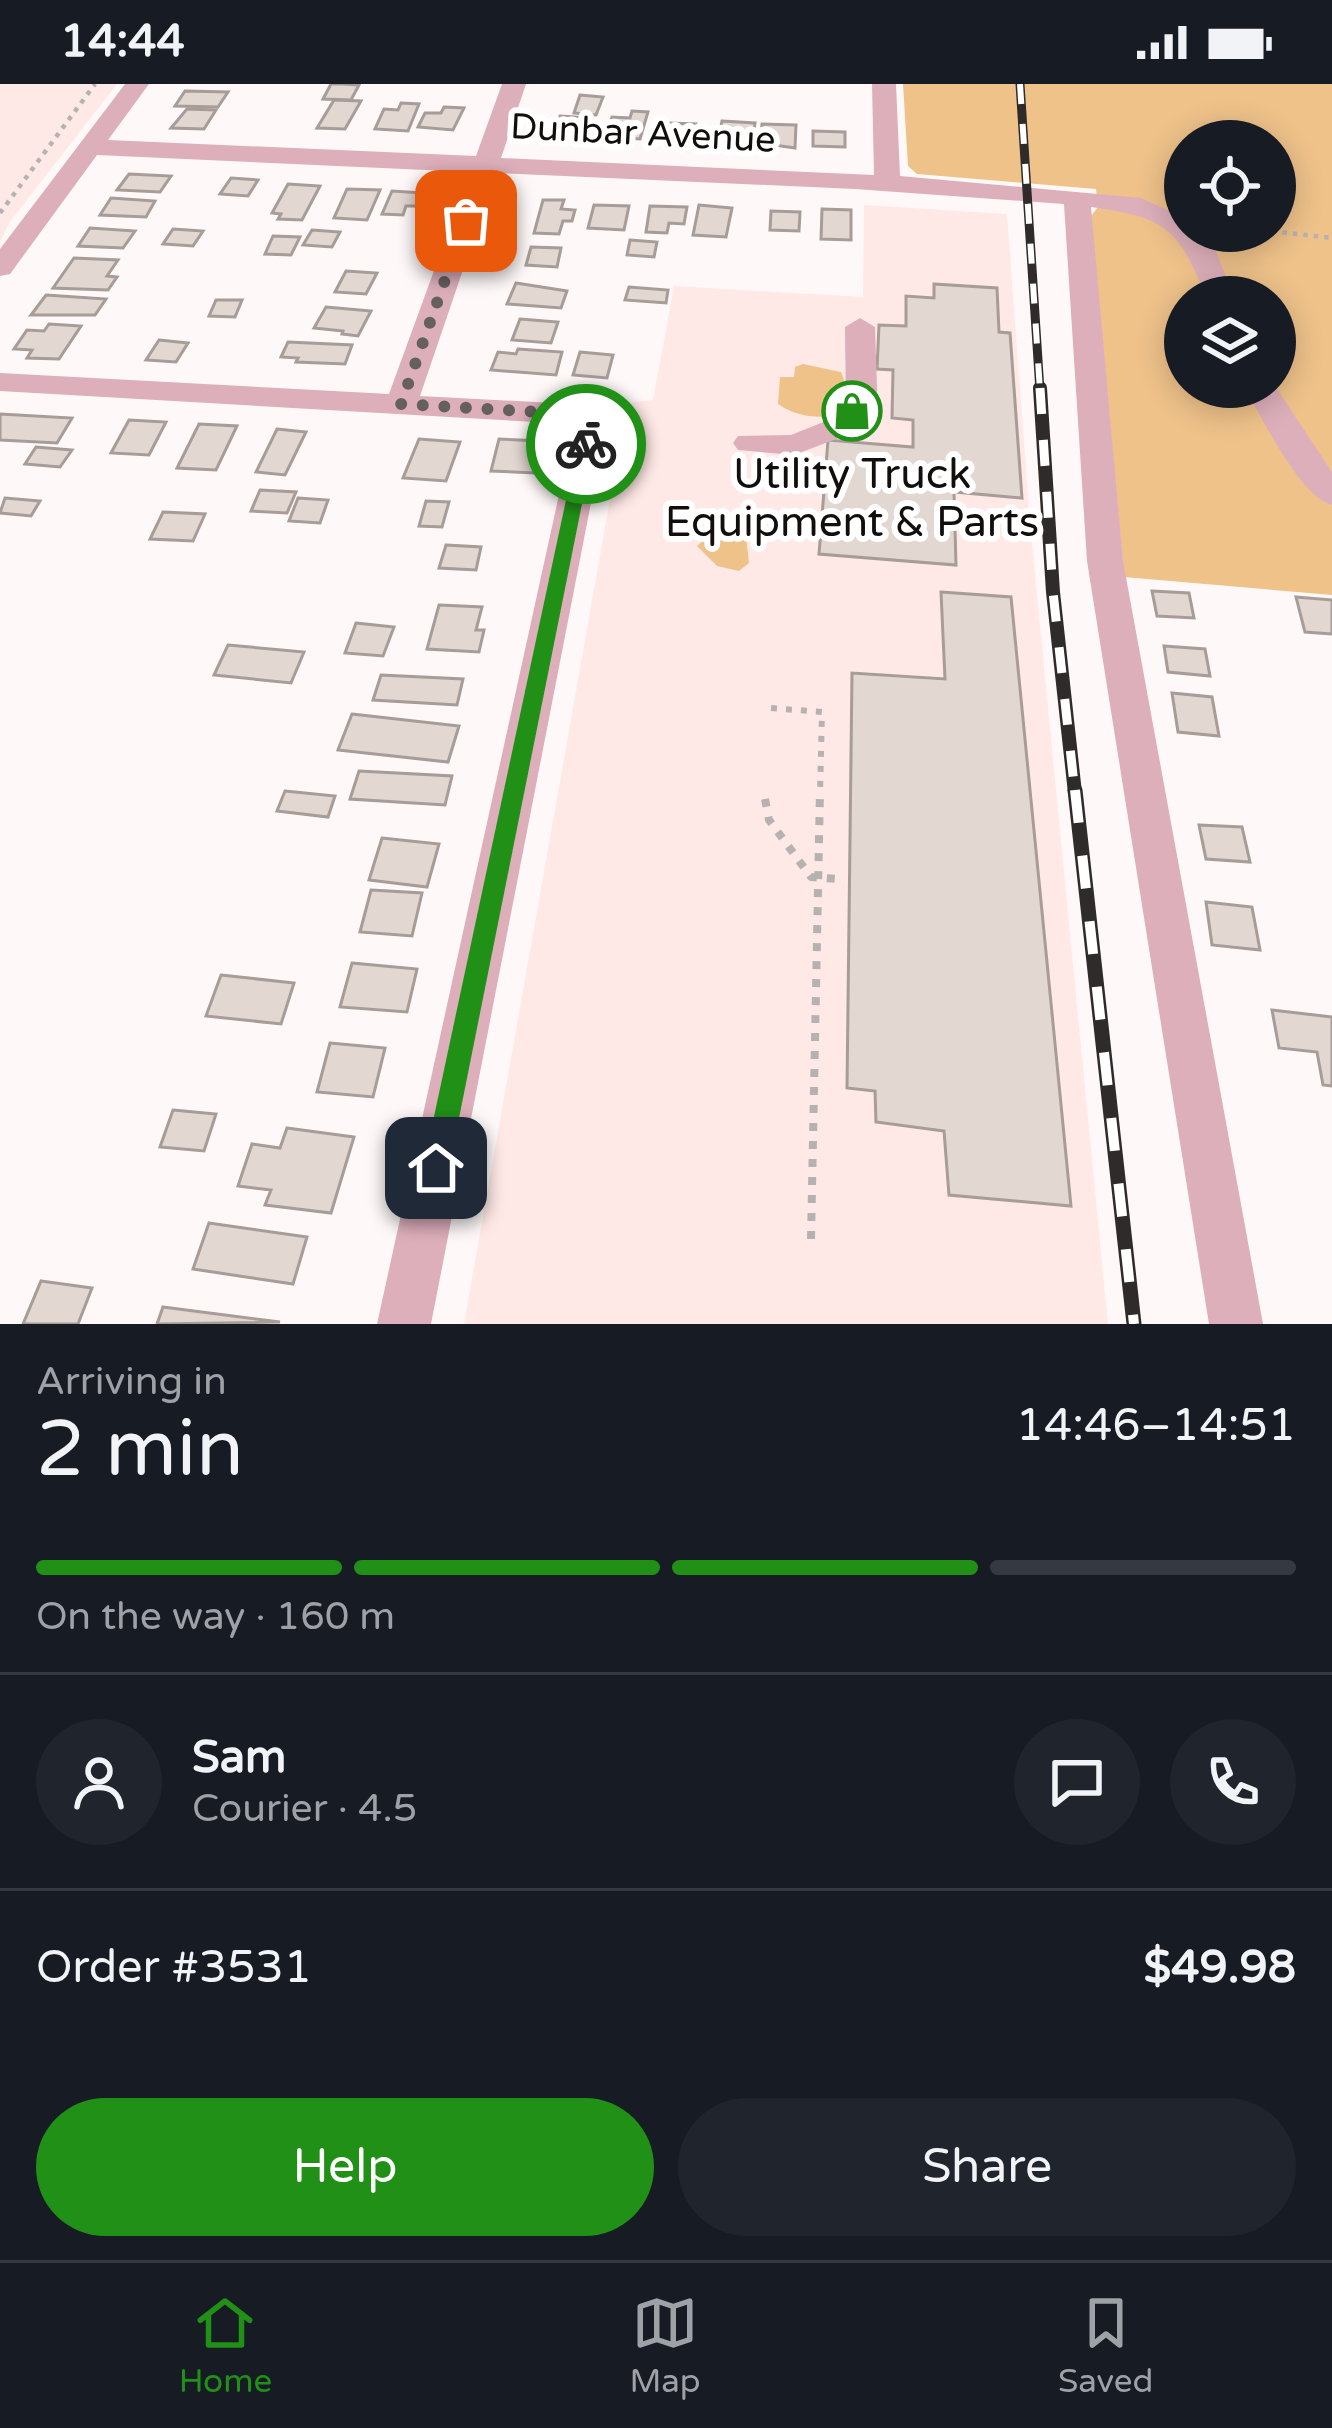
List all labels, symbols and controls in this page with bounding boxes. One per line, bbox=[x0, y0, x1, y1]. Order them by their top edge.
text: 14:44 bbox=[60, 15, 185, 69]
street label: Dunbar Avenue bbox=[509, 105, 777, 162]
map controls bbox=[1164, 120, 1296, 408]
button: locate bbox=[1164, 120, 1296, 252]
pin bbox=[415, 170, 517, 272]
icon: bag bbox=[433, 188, 499, 254]
button: layers bbox=[1164, 276, 1296, 408]
shop icon: Utility Truck Equipment & Parts bbox=[821, 380, 883, 442]
courier bbox=[526, 384, 646, 504]
icon: bike bbox=[553, 411, 619, 477]
place label: Utility Truck Equipment & Parts bbox=[665, 449, 1039, 548]
pin bbox=[385, 1117, 487, 1219]
icon: home bbox=[403, 1135, 469, 1201]
text: Arriving in bbox=[36, 1358, 227, 1405]
text: 14:46–14:51 bbox=[1016, 1399, 1296, 1453]
text: 2 min bbox=[36, 1403, 244, 1497]
text: On the way · 160 m bbox=[36, 1593, 395, 1640]
button: person bbox=[36, 1719, 162, 1845]
button: chat bbox=[1014, 1719, 1140, 1845]
button: phone bbox=[1170, 1719, 1296, 1845]
text: Sam bbox=[192, 1731, 286, 1785]
text: Courier · 4.5 bbox=[192, 1785, 417, 1832]
text: Order #3531 bbox=[36, 1941, 312, 1995]
text: $49.98 bbox=[1144, 1941, 1296, 1995]
button: Help bbox=[36, 2098, 654, 2236]
button: Share bbox=[678, 2098, 1296, 2236]
tab: Home bbox=[179, 2290, 272, 2401]
tab: Map bbox=[629, 2290, 701, 2401]
tab: Saved bbox=[1058, 2290, 1153, 2401]

